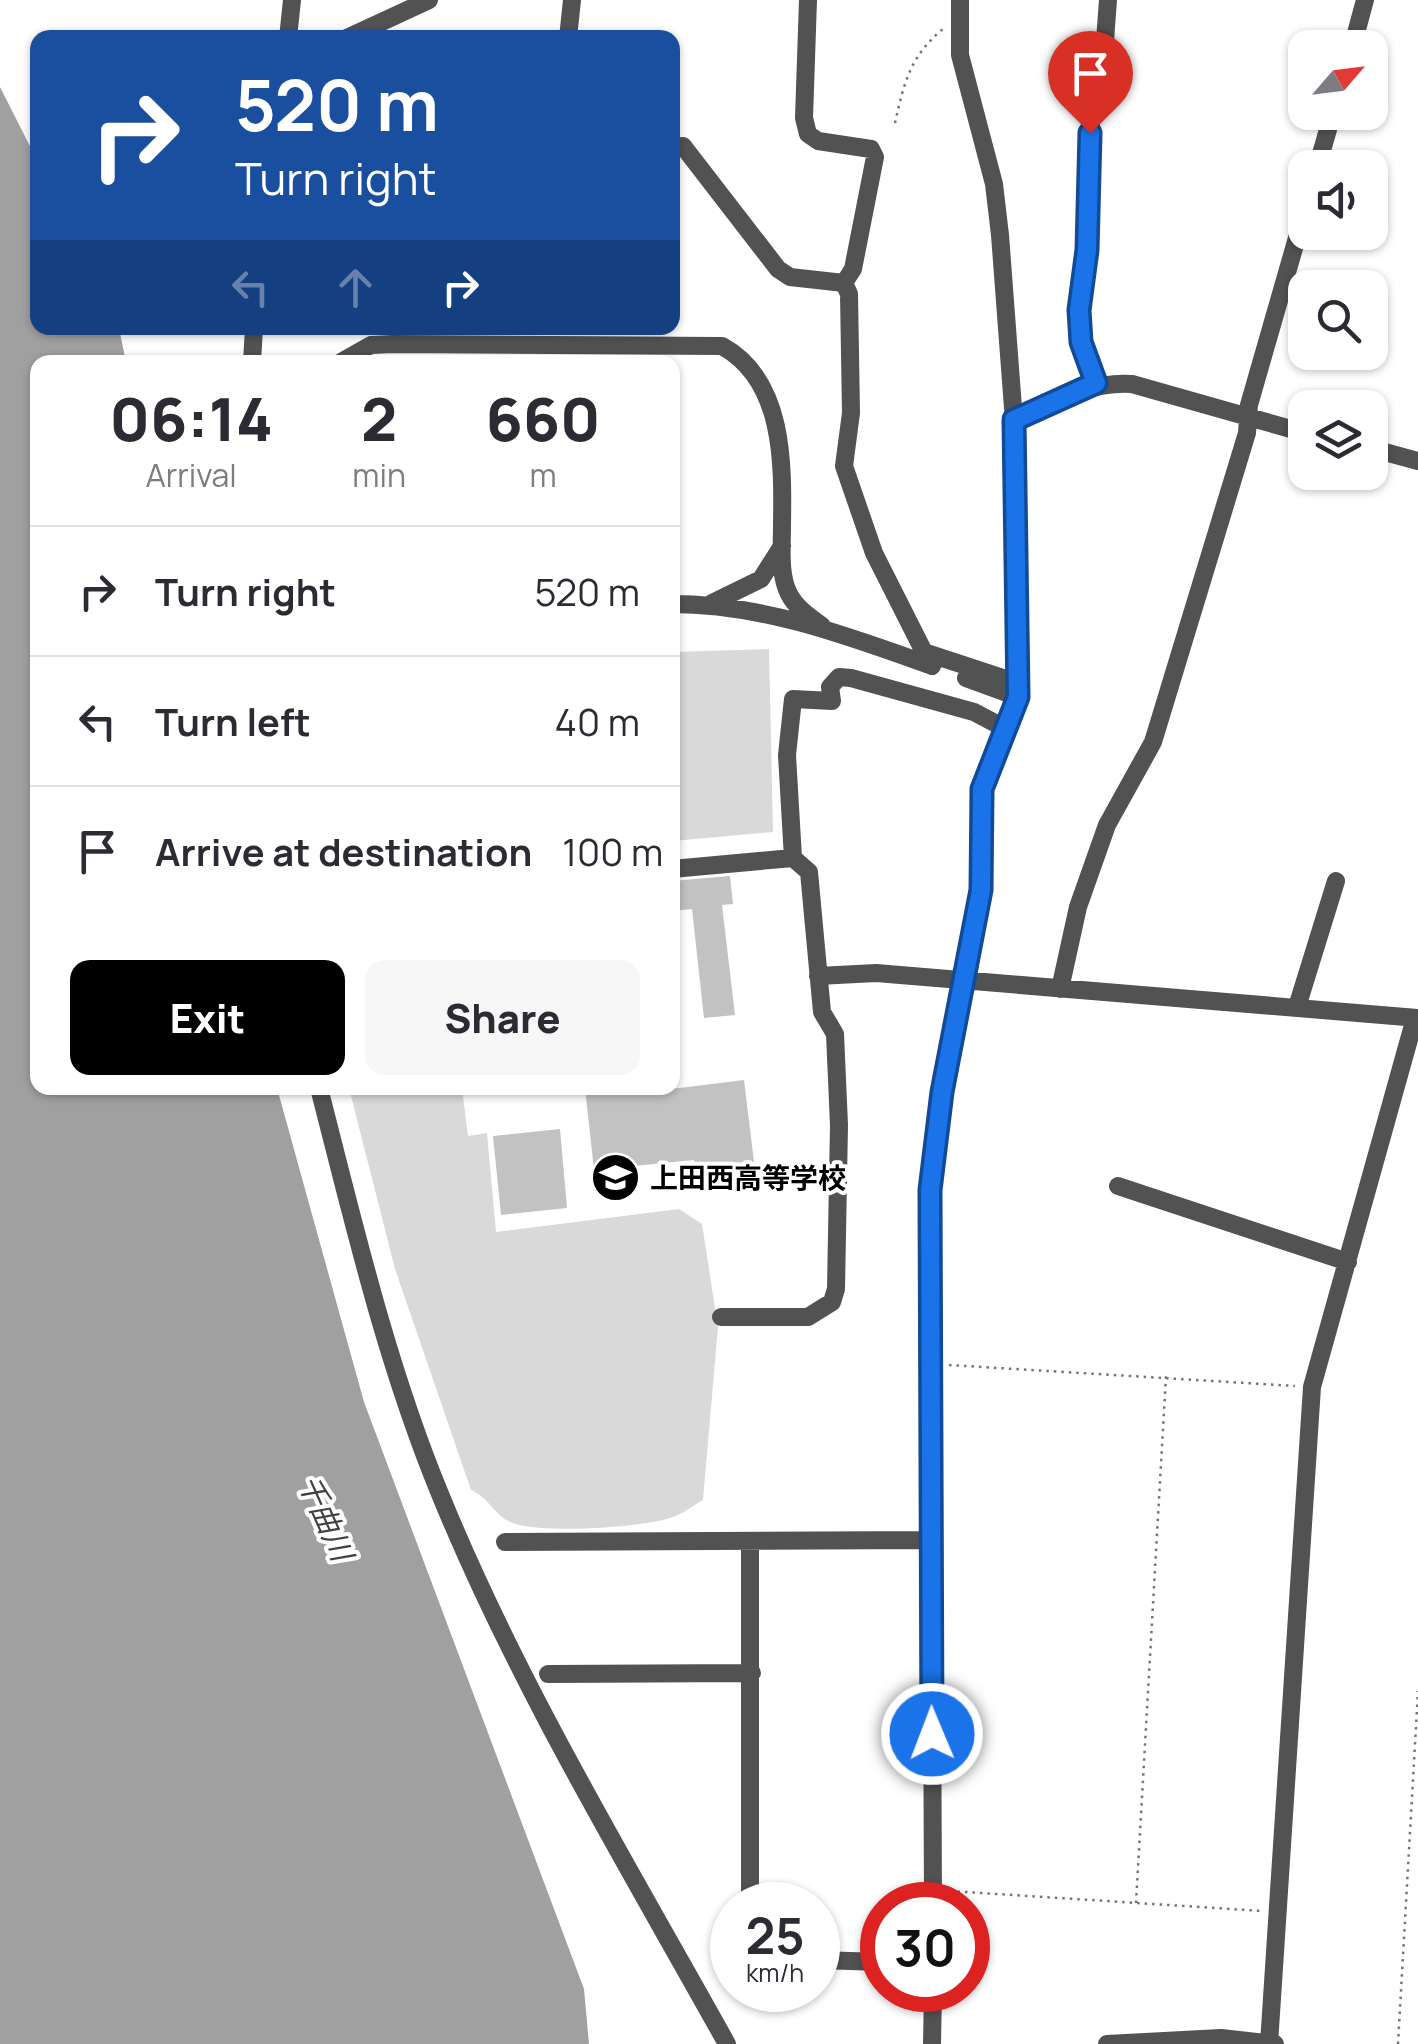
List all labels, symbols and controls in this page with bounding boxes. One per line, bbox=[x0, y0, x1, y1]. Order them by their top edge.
north arrow bbox=[1288, 30, 1388, 130]
map controls bbox=[1288, 30, 1388, 490]
pin bbox=[1048, 31, 1133, 134]
icon: arrive bbox=[1063, 46, 1118, 101]
text: 520 m bbox=[235, 56, 439, 152]
icon: right bbox=[70, 70, 200, 200]
text: Turn right bbox=[235, 147, 436, 209]
button: sound bbox=[1288, 150, 1388, 250]
icon: left bbox=[223, 260, 278, 315]
icon: ahead bbox=[328, 260, 383, 315]
icon: right bbox=[433, 260, 488, 315]
button: search bbox=[1288, 270, 1388, 370]
text: 06:14 bbox=[109, 377, 273, 459]
text: 2 bbox=[361, 377, 397, 459]
text: 660 bbox=[485, 377, 601, 459]
button: layers bbox=[1288, 390, 1388, 490]
text: Arrival bbox=[145, 453, 237, 497]
text: min bbox=[352, 453, 406, 497]
text: m bbox=[529, 453, 557, 497]
icon: right bbox=[70, 564, 125, 619]
text: Turn right bbox=[155, 565, 336, 617]
text: 520 m bbox=[534, 565, 640, 617]
icon: left bbox=[70, 694, 125, 749]
text: Turn left bbox=[155, 695, 311, 747]
text: 40 m bbox=[555, 695, 640, 747]
icon: arrive bbox=[70, 824, 125, 879]
text: Arrive at destination bbox=[155, 825, 532, 877]
text: 100 m bbox=[562, 825, 663, 877]
button: Exit bbox=[70, 960, 345, 1075]
button: Share bbox=[365, 960, 640, 1075]
school or university icon: 上田西高等学校 bbox=[589, 1152, 641, 1204]
place label: 上田西高等学校 bbox=[650, 1158, 846, 1196]
water label: 千曲川 bbox=[289, 1468, 365, 1570]
position arrow bbox=[880, 1682, 984, 1786]
speed limit sign: 30 bbox=[860, 1882, 990, 2012]
text: 25 bbox=[745, 1901, 805, 1969]
text: km/h bbox=[746, 1955, 804, 1990]

